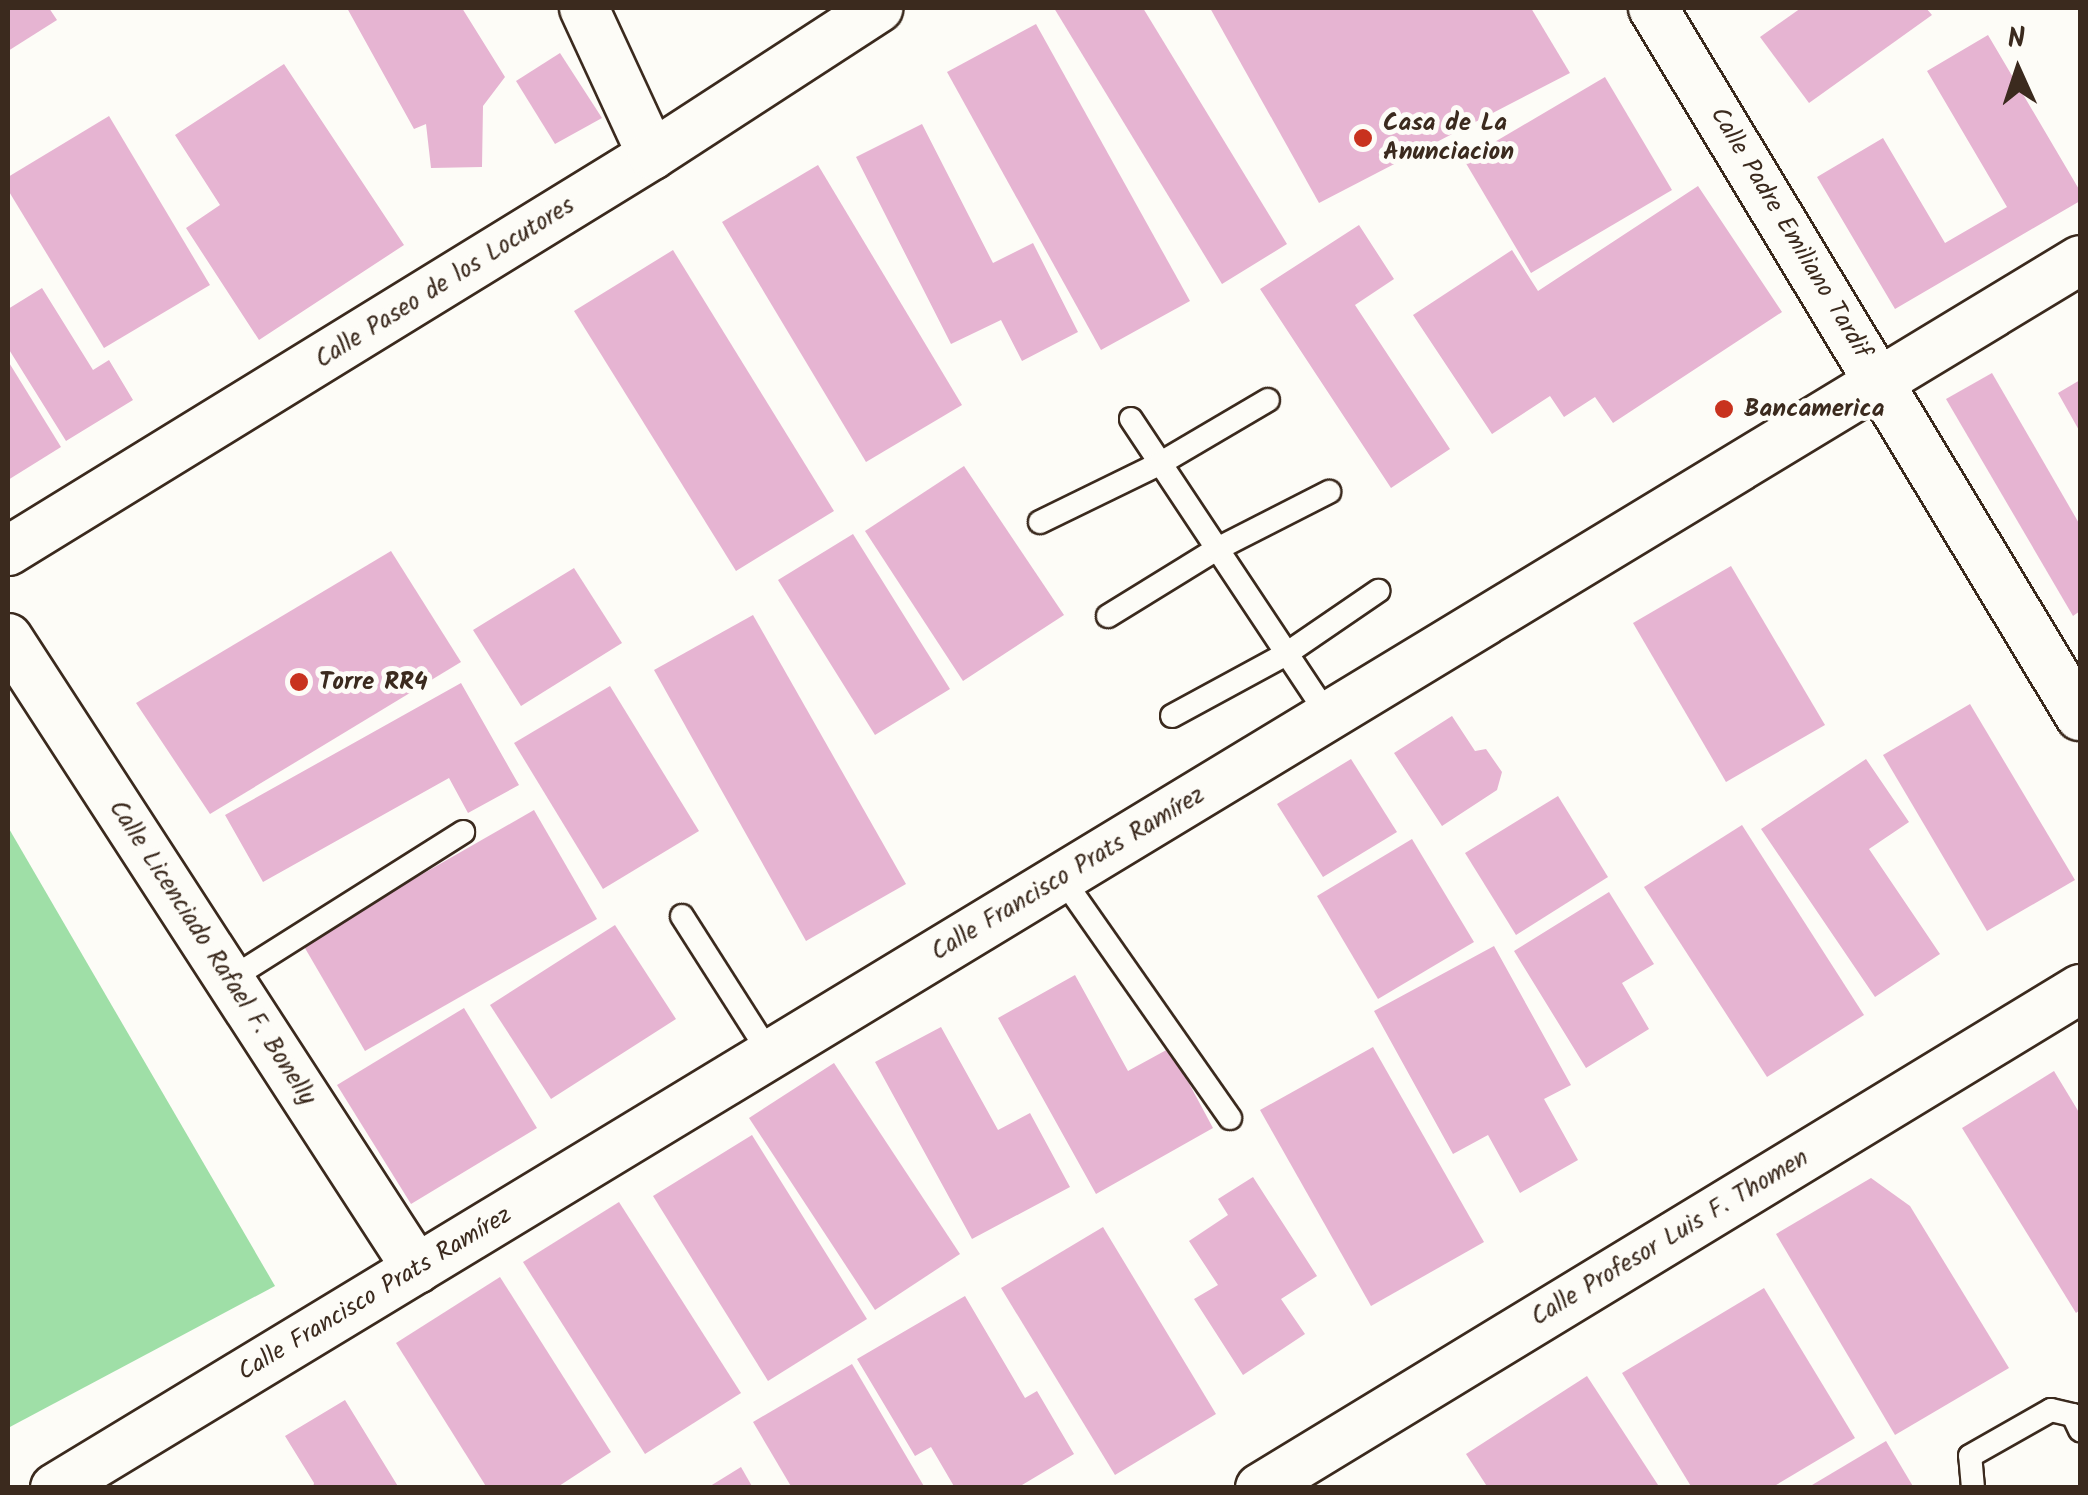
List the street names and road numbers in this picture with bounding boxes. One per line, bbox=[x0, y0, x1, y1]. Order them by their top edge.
street label: Calle Padre Emiliano Tardif bbox=[1703, 102, 1877, 364]
street label: Calle Paseo de los Locutores bbox=[310, 191, 580, 375]
street label: Calle Francisco Prats Ramírez bbox=[926, 780, 1210, 968]
street label: Calle Licenciado Rafael F. Bonelly bbox=[102, 795, 322, 1111]
street label: Calle Profesor Luis F. Thomen bbox=[1526, 1143, 1814, 1333]
street label: Calle Francisco Prats Ramírez bbox=[233, 1200, 517, 1388]

